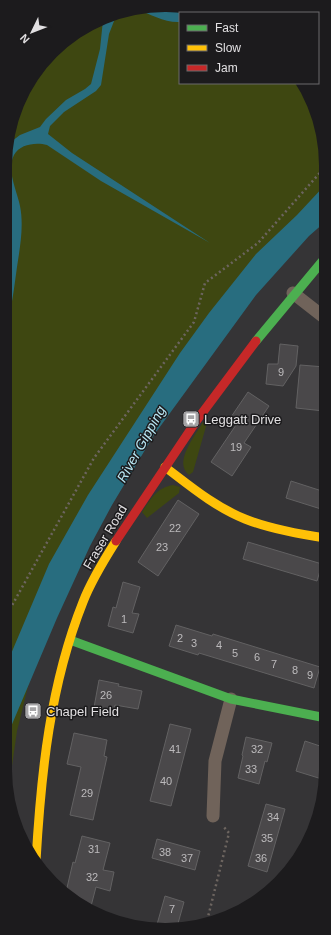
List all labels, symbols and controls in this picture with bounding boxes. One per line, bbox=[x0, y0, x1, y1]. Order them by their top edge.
north arrow bbox=[12, 12, 52, 52]
legend bbox=[179, 12, 319, 84]
text: Fast bbox=[215, 21, 239, 35]
text: N bbox=[18, 32, 32, 46]
text: Slow bbox=[215, 41, 241, 55]
text: Jam bbox=[215, 61, 238, 75]
house number: 9 bbox=[278, 366, 284, 378]
water label: River Gipping bbox=[113, 403, 169, 485]
bus stop icon: Leggatt Drive bbox=[181, 409, 201, 429]
place label: Leggatt Drive bbox=[204, 412, 281, 427]
house number: 19 bbox=[230, 441, 242, 453]
street label: Fraser Road bbox=[80, 502, 130, 572]
house number: 22 bbox=[169, 522, 181, 534]
house number: 23 bbox=[156, 541, 168, 553]
house number: 1 bbox=[121, 613, 127, 625]
house number: 2 bbox=[177, 632, 183, 644]
house number: 3 bbox=[191, 637, 197, 649]
house number: 4 bbox=[216, 639, 222, 651]
house number: 5 bbox=[232, 647, 238, 659]
house number: 6 bbox=[254, 651, 260, 663]
house number: 7 bbox=[271, 658, 277, 670]
house number: 8 bbox=[292, 664, 298, 676]
house number: 9 bbox=[307, 669, 313, 681]
house number: 26 bbox=[100, 689, 112, 701]
bus stop icon: Chapel Field bbox=[23, 701, 43, 721]
place label: Chapel Field bbox=[46, 704, 119, 719]
house number: 41 bbox=[169, 743, 181, 755]
house number: 32 bbox=[251, 743, 263, 755]
house number: 33 bbox=[245, 763, 257, 775]
house number: 40 bbox=[160, 775, 172, 787]
house number: 29 bbox=[81, 787, 93, 799]
house number: 34 bbox=[267, 811, 279, 823]
house number: 35 bbox=[261, 832, 273, 844]
house number: 31 bbox=[88, 843, 100, 855]
house number: 38 bbox=[159, 846, 171, 858]
house number: 37 bbox=[181, 852, 193, 864]
house number: 36 bbox=[255, 852, 267, 864]
house number: 32 bbox=[86, 871, 98, 883]
house number: 7 bbox=[169, 903, 175, 915]

